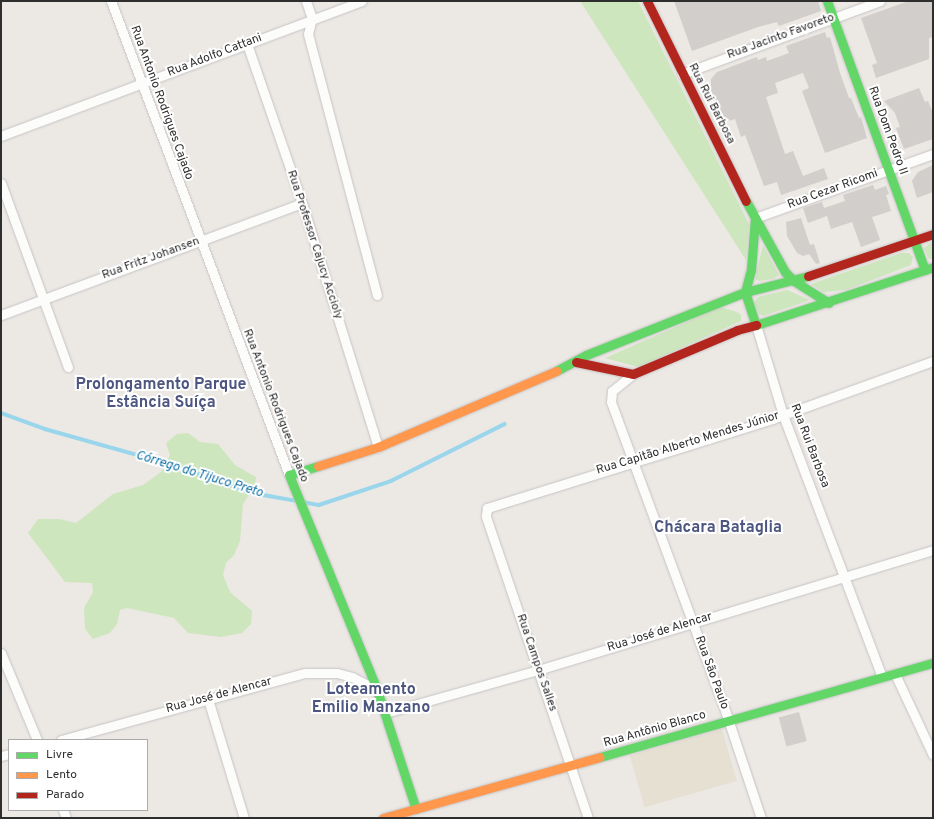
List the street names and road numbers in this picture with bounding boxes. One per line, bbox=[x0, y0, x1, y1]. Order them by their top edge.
street label: Rua Jacinto Favoreto bbox=[725, 11, 837, 63]
street label: Rua Antonio Rodrigues Cajado bbox=[126, 24, 196, 182]
street label: Rua Adolfo Cattani bbox=[165, 31, 265, 81]
street label: Rua Rui Barbosa bbox=[684, 61, 738, 147]
street label: Rua Dom Pedro II bbox=[864, 85, 910, 177]
street label: Rua Cezar Ricomi bbox=[786, 167, 880, 213]
street label: Rua Professor Cajucy Accioly bbox=[283, 168, 345, 322]
street label: Rua Fritz Johansen bbox=[100, 235, 202, 283]
street label: Rua Antonio Rodrigues Cajado bbox=[239, 327, 311, 485]
street label: Rua Rui Barbosa bbox=[786, 402, 832, 490]
street label: Rua Capitão Alberto Mendes Júnior bbox=[595, 409, 781, 479]
street label: Rua José de Alencar bbox=[606, 610, 714, 656]
street label: Rua Campos Salles bbox=[513, 612, 559, 714]
street label: Rua São Paulo bbox=[691, 634, 731, 712]
street label: Rua José de Alencar bbox=[164, 675, 274, 717]
street label: Rua Antônio Blanco bbox=[602, 708, 708, 752]

